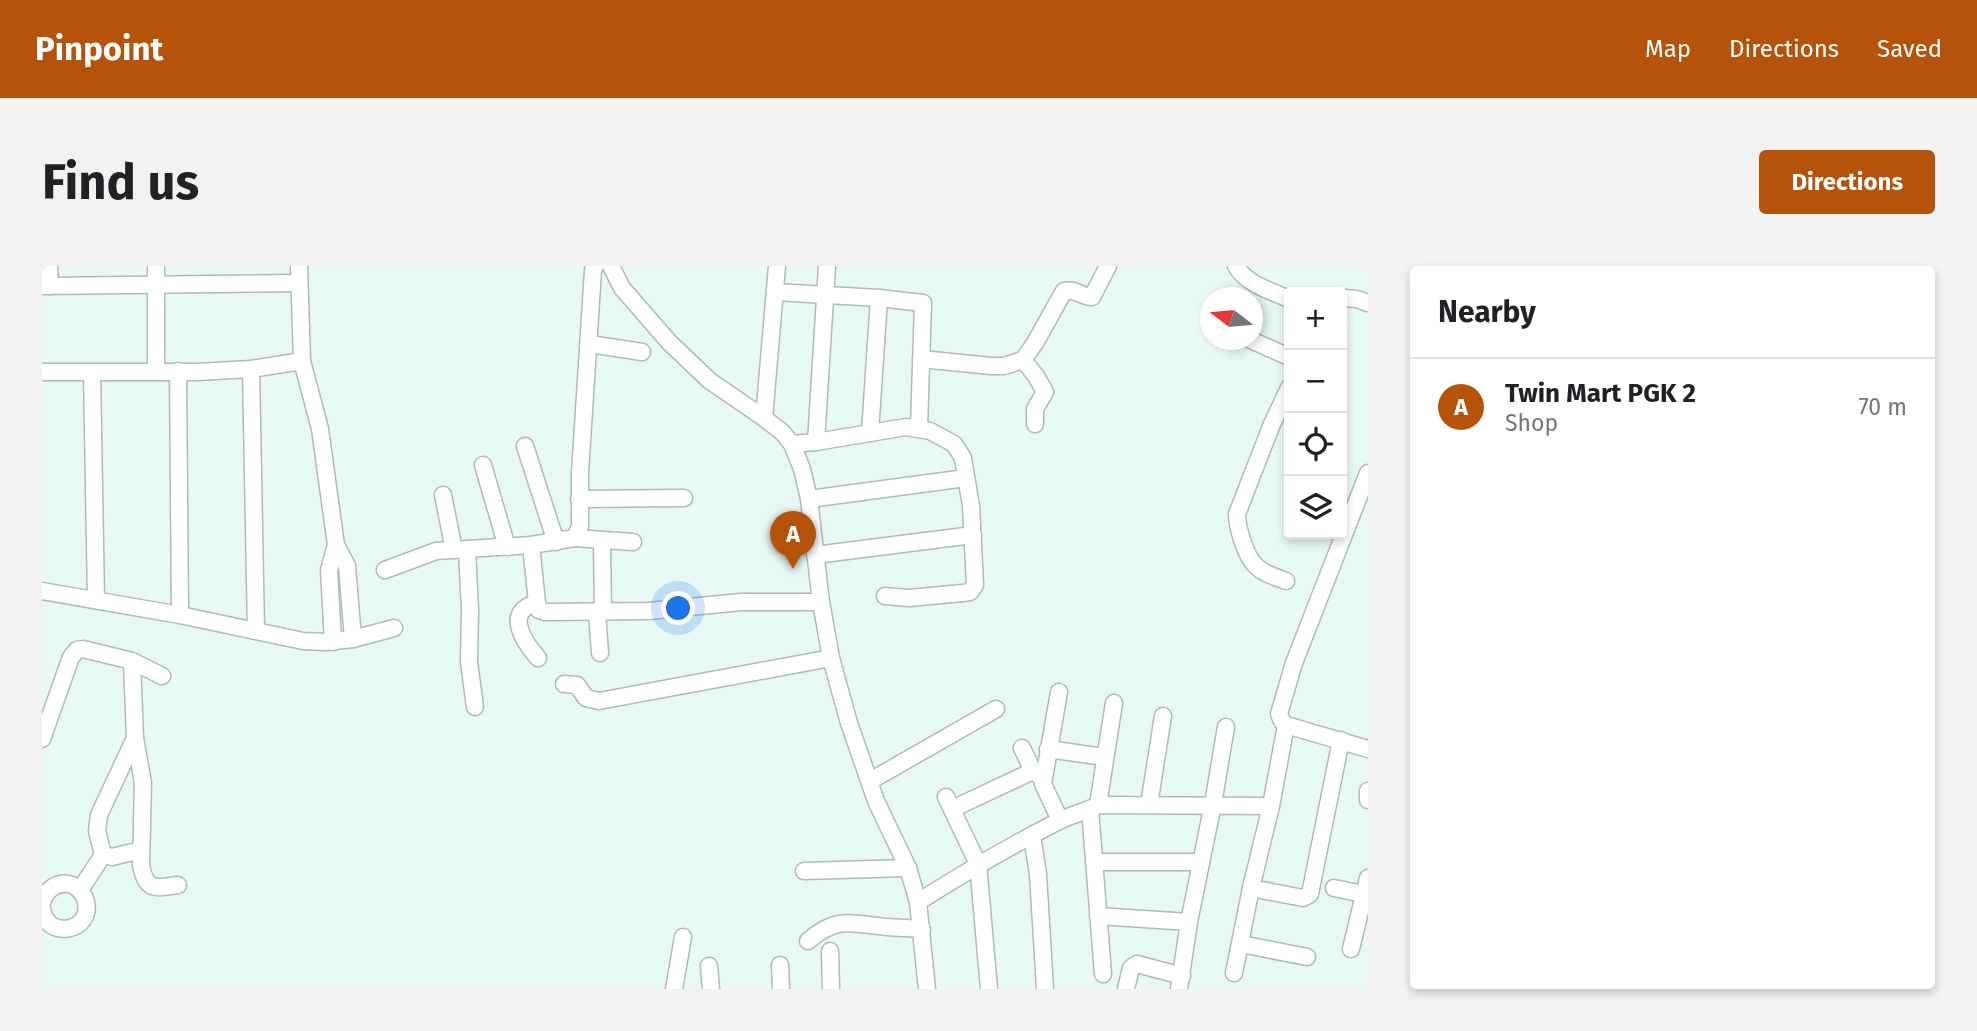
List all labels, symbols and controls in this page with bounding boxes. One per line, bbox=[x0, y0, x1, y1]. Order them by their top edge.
text: Pinpoint bbox=[35, 29, 163, 69]
text: Map bbox=[1645, 35, 1691, 63]
text: Directions bbox=[1729, 35, 1839, 63]
text: Saved bbox=[1877, 35, 1942, 63]
button: Directions bbox=[1759, 150, 1935, 214]
text: Find us bbox=[42, 153, 199, 212]
north arrow bbox=[1200, 287, 1263, 350]
map controls bbox=[1284, 287, 1347, 539]
button: + bbox=[1284, 287, 1347, 350]
text: Nearby bbox=[1438, 294, 1536, 330]
button: − bbox=[1284, 350, 1347, 413]
text: Twin Mart PGK 2 bbox=[1505, 378, 1696, 409]
text: A bbox=[1454, 393, 1468, 421]
text: 70 m bbox=[1858, 393, 1907, 421]
text: Shop bbox=[1505, 409, 1558, 437]
button: locate bbox=[1284, 413, 1347, 476]
button: layers bbox=[1284, 476, 1347, 539]
pin: A bbox=[770, 511, 816, 569]
your location bbox=[661, 591, 695, 625]

